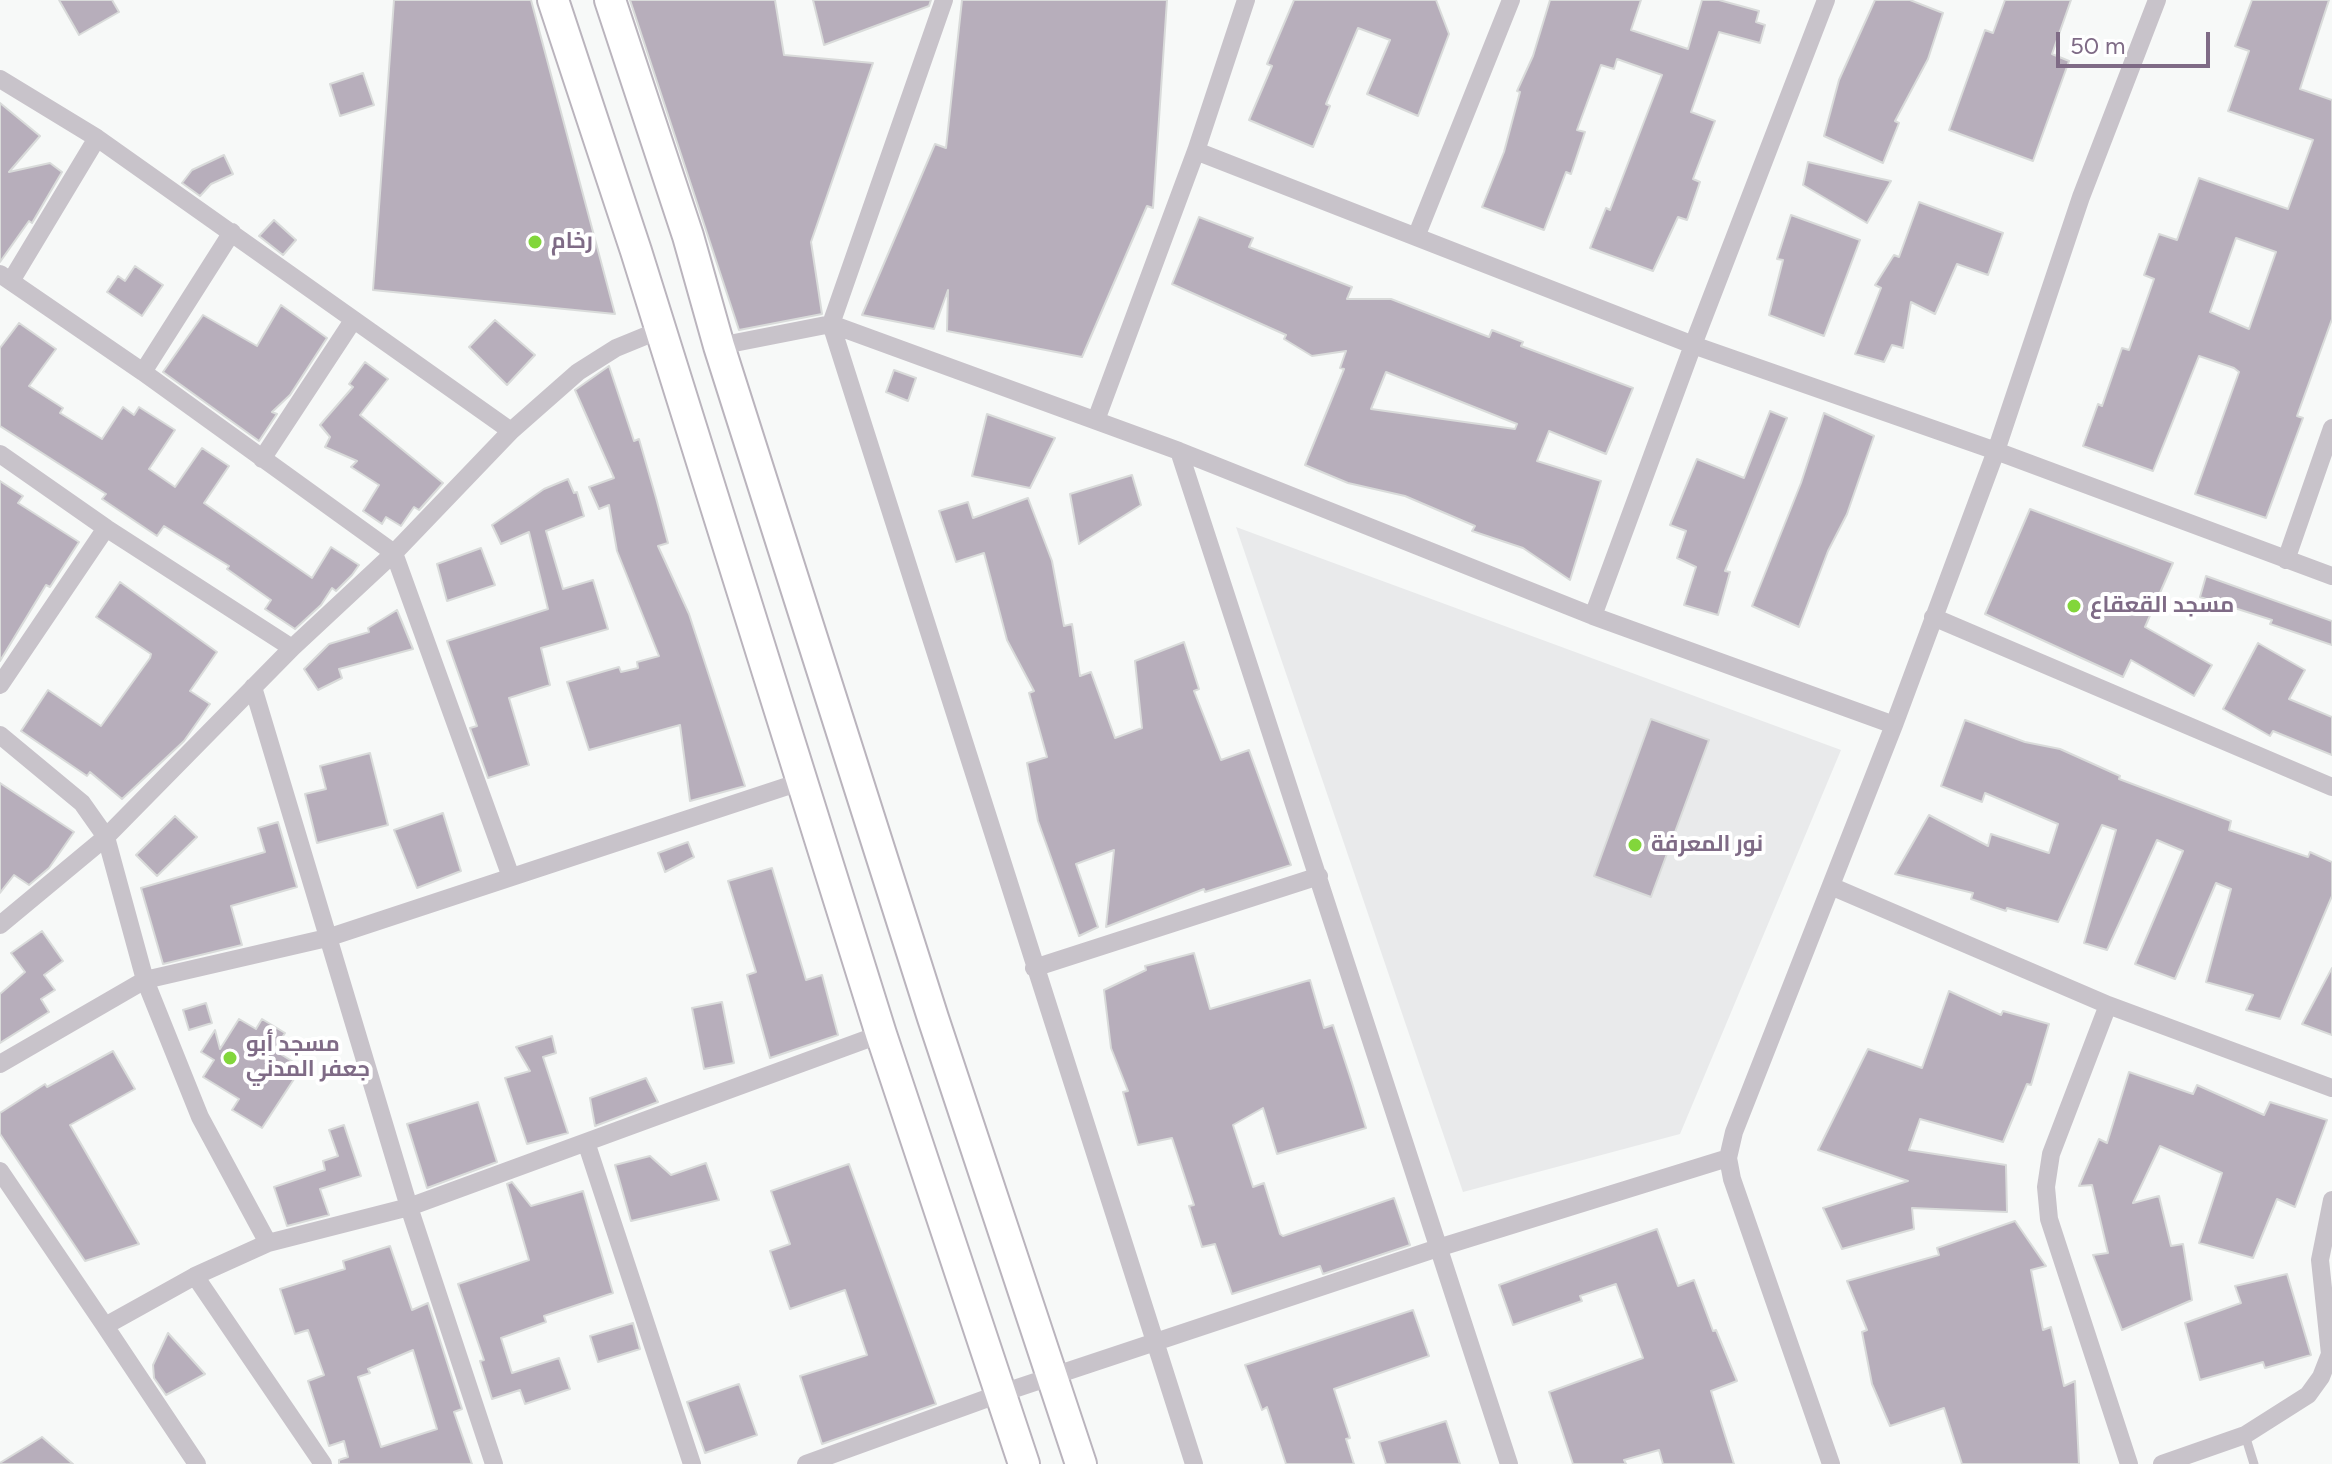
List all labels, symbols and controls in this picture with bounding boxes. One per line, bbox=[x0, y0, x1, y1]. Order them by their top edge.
scale bar bbox=[2060, 16, 2214, 66]
text: 50 m bbox=[2070, 31, 2126, 60]
place label: رخام bbox=[551, 229, 593, 255]
marker: رخام bbox=[526, 233, 544, 251]
place label: مسجد القعقاع bbox=[2090, 593, 2234, 619]
marker: مسجد القعقاع bbox=[2065, 597, 2083, 615]
place label: نور المعرفة bbox=[1651, 832, 1763, 858]
marker: نور المعرفة bbox=[1626, 836, 1644, 854]
place label: مسجد أبو جعفر المدني bbox=[246, 1032, 370, 1084]
marker: مسجد أبو جعفر المدني bbox=[221, 1049, 239, 1067]

